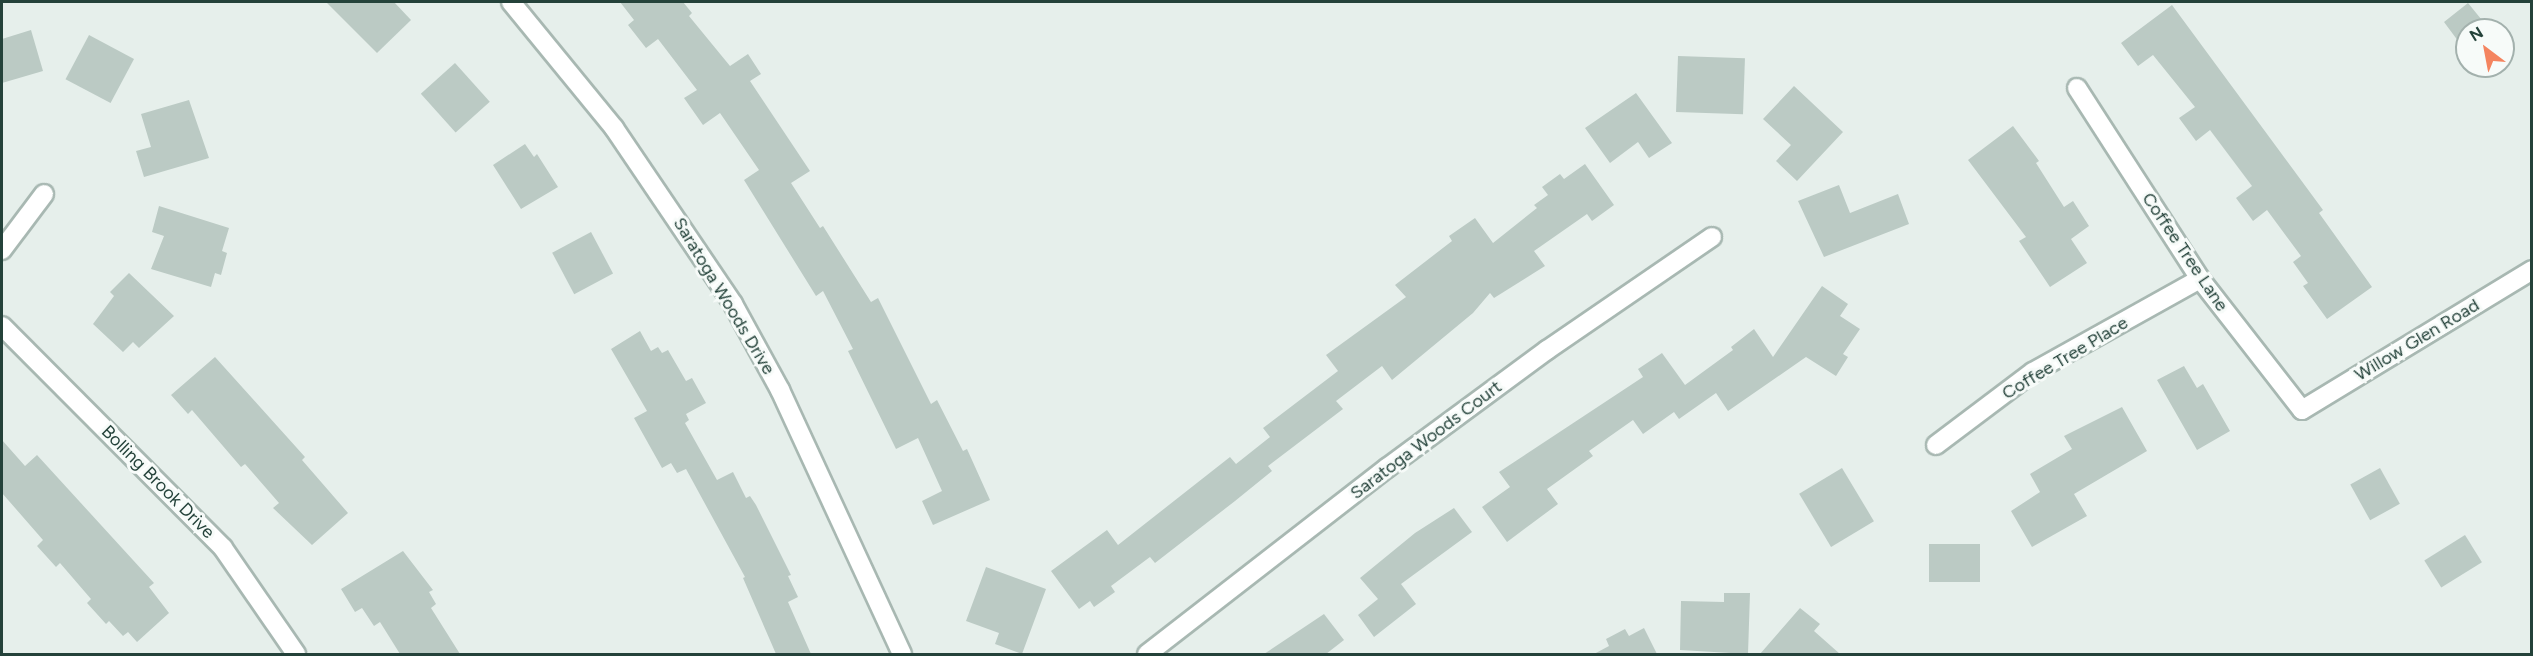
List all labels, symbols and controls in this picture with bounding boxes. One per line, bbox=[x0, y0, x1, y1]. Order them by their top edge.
north arrow bbox=[2455, 18, 2515, 78]
text: N bbox=[2466, 23, 2487, 45]
street label: Coffee Tree Lane bbox=[2137, 189, 2233, 315]
street label: Saratoga Woods Drive bbox=[669, 214, 779, 378]
street label: Willow Glen Road bbox=[2351, 294, 2483, 386]
street label: Coffee Tree Place bbox=[1998, 312, 2132, 404]
street label: Saratoga Woods Court bbox=[1346, 376, 1506, 504]
street label: Bolling Brook Drive bbox=[97, 421, 219, 543]

